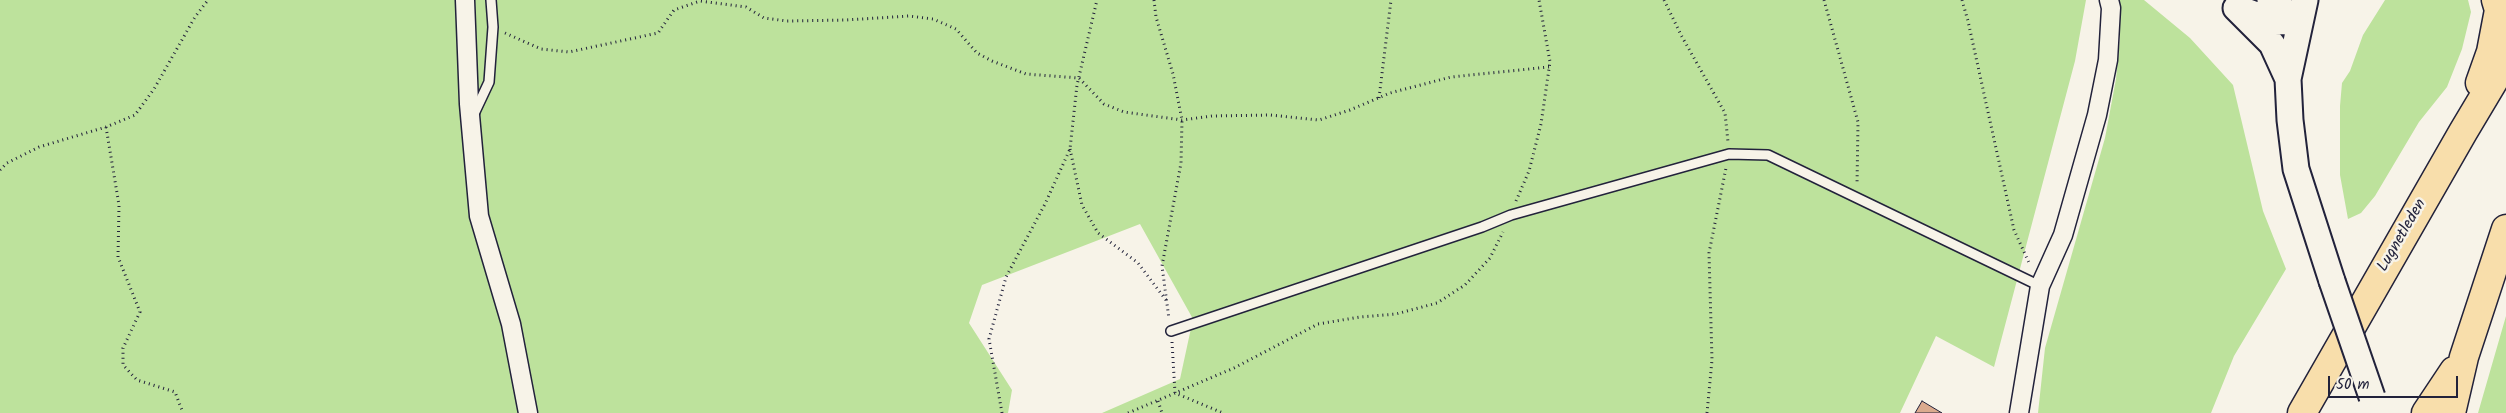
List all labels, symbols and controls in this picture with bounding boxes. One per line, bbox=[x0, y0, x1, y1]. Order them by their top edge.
street label: Lugnetleden bbox=[2374, 196, 2432, 276]
scale bar bbox=[2331, 366, 2461, 398]
text: 50 m bbox=[2336, 373, 2370, 397]

